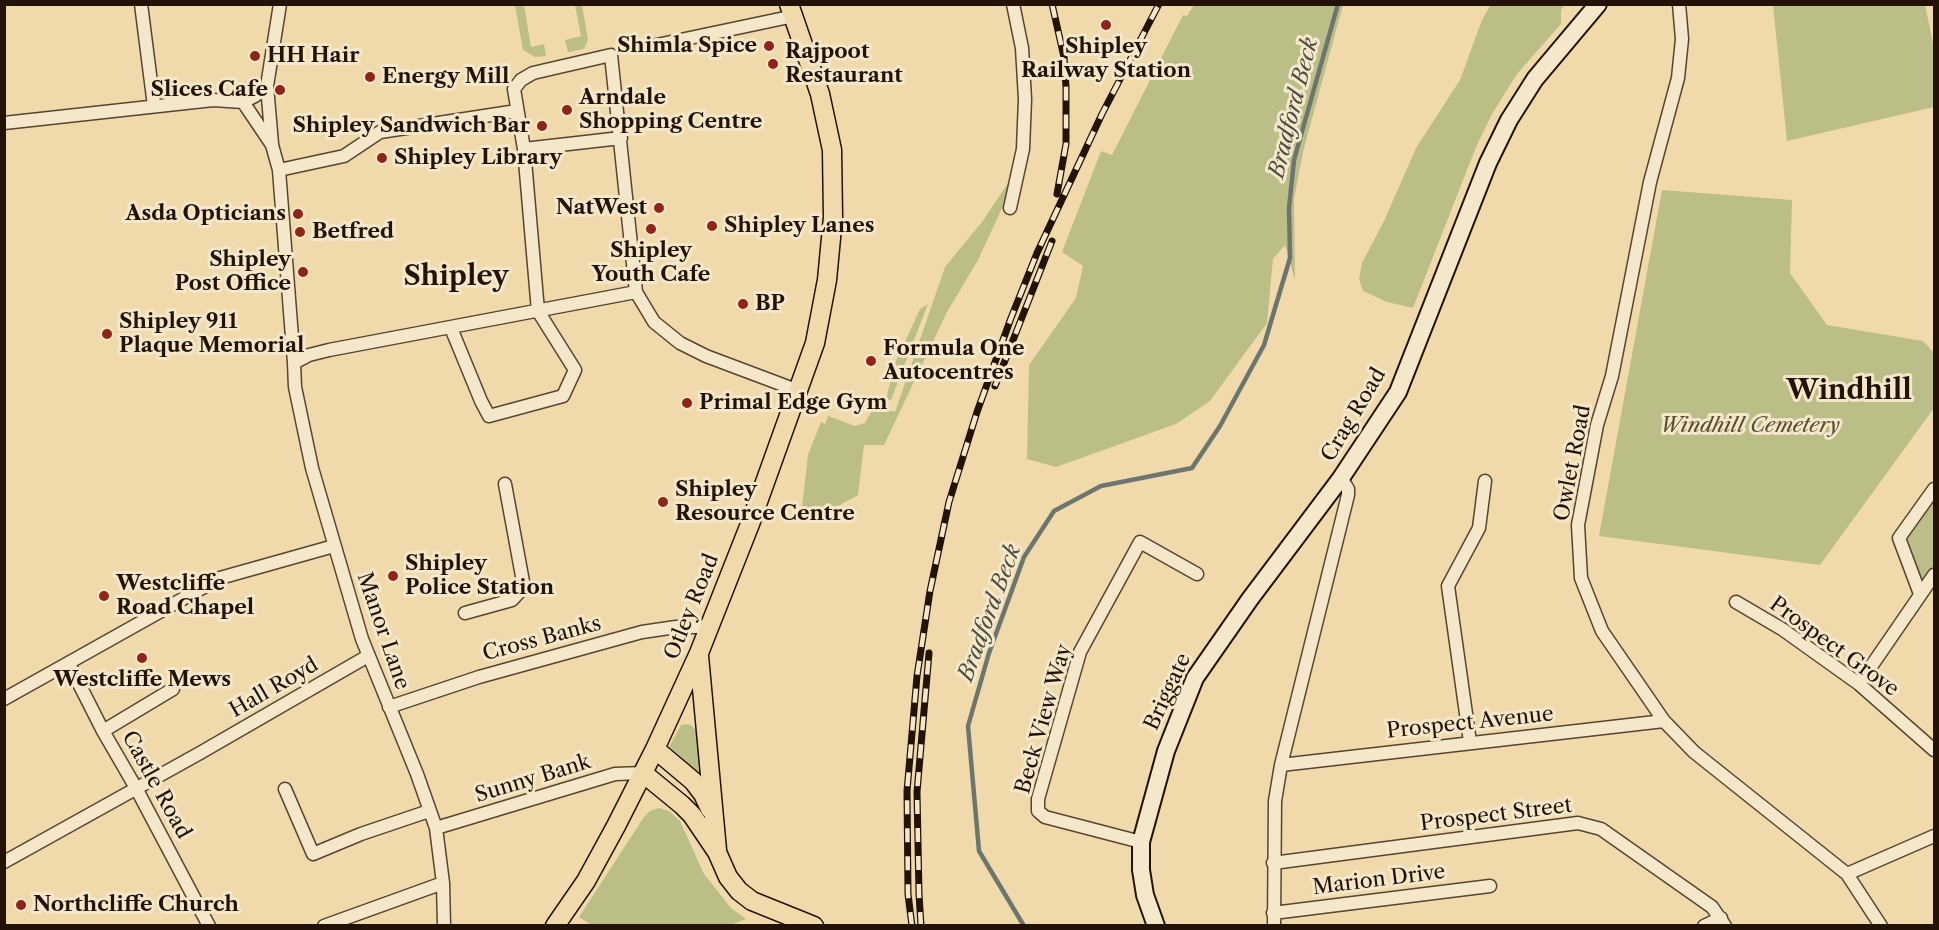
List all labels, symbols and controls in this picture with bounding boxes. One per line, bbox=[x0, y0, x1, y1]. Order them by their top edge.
marker: Shipley Railway Station bbox=[1099, 18, 1113, 32]
place label: Shimla Spice bbox=[617, 33, 757, 59]
place label: Shipley Railway Station bbox=[1021, 34, 1191, 84]
water label: Bradford Beck bbox=[1264, 35, 1324, 181]
marker: Shimla Spice bbox=[762, 39, 776, 53]
place label: Rajpoot Restaurant bbox=[785, 39, 903, 89]
place label: HH Hair bbox=[267, 43, 360, 69]
marker: HH Hair bbox=[248, 49, 262, 63]
marker: Rajpoot Restaurant bbox=[766, 57, 780, 71]
place label: Energy Mill bbox=[382, 64, 509, 90]
marker: Energy Mill bbox=[363, 70, 377, 84]
place label: Slices Cafe bbox=[150, 77, 268, 103]
marker: Slices Cafe bbox=[273, 83, 287, 97]
place label: Arndale Shopping Centre bbox=[579, 85, 762, 135]
marker: Arndale Shopping Centre bbox=[560, 103, 574, 117]
place label: Shipley Sandwich Bar bbox=[293, 113, 530, 139]
marker: Shipley Sandwich Bar bbox=[535, 119, 549, 133]
place label: Shipley Library bbox=[394, 145, 562, 171]
marker: Shipley Library bbox=[375, 151, 389, 165]
place label: NatWest bbox=[556, 195, 647, 221]
place label: Asda Opticians bbox=[125, 201, 286, 227]
marker: NatWest bbox=[652, 201, 666, 215]
marker: Asda Opticians bbox=[291, 207, 305, 221]
place label: Shipley Lanes bbox=[724, 213, 874, 239]
place label: Betfred bbox=[312, 219, 394, 245]
marker: Shipley Lanes bbox=[705, 219, 719, 233]
marker: Shipley Youth Cafe bbox=[644, 222, 658, 236]
marker: Betfred bbox=[293, 225, 307, 239]
place label: Shipley Youth Cafe bbox=[592, 238, 710, 288]
place label: Shipley Post Office bbox=[175, 247, 291, 297]
district label: Shipley bbox=[403, 261, 509, 293]
marker: Shipley Post Office bbox=[296, 265, 310, 279]
place label: BP bbox=[755, 291, 785, 317]
marker: BP bbox=[736, 297, 750, 311]
place label: Shipley 911 Plaque Memorial bbox=[119, 309, 304, 359]
marker: Shipley 911 Plaque Memorial bbox=[100, 327, 114, 341]
place label: Formula One Autocentres bbox=[883, 336, 1025, 386]
marker: Formula One Autocentres bbox=[864, 354, 878, 368]
street label: Crag Road bbox=[1316, 364, 1392, 466]
district label: Windhill bbox=[1786, 375, 1912, 407]
place label: Primal Edge Gym bbox=[699, 390, 887, 416]
marker: Primal Edge Gym bbox=[680, 396, 694, 410]
street label: Owlet Road bbox=[1549, 403, 1597, 523]
park label: Windhill Cemetery bbox=[1660, 413, 1840, 439]
place label: Shipley Resource Centre bbox=[675, 477, 855, 527]
marker: Shipley Resource Centre bbox=[656, 495, 670, 509]
water label: Bradford Beck bbox=[953, 541, 1027, 685]
place label: Shipley Police Station bbox=[405, 551, 554, 601]
street label: Otley Road bbox=[659, 551, 725, 663]
street label: Manor Lane bbox=[351, 569, 415, 693]
marker: Shipley Police Station bbox=[386, 569, 400, 583]
place label: Westcliffe Road Chapel bbox=[116, 571, 254, 621]
marker: Westcliffe Road Chapel bbox=[97, 589, 111, 603]
street label: Prospect Grove bbox=[1764, 592, 1904, 702]
street label: Cross Banks bbox=[480, 611, 604, 667]
street label: Beck View Way bbox=[1011, 641, 1077, 797]
street label: Briggate bbox=[1139, 649, 1197, 735]
marker: Westcliffe Mews bbox=[135, 651, 149, 665]
street label: Hall Royd bbox=[225, 653, 323, 723]
place label: Westcliffe Mews bbox=[53, 667, 231, 693]
street label: Prospect Avenue bbox=[1385, 702, 1555, 744]
street label: Castle Road bbox=[116, 727, 196, 843]
street label: Sunny Bank bbox=[472, 749, 594, 809]
street label: Prospect Street bbox=[1419, 793, 1573, 837]
street label: Marion Drive bbox=[1311, 859, 1447, 901]
place label: Northcliffe Church bbox=[33, 892, 239, 918]
marker: Northcliffe Church bbox=[14, 898, 28, 912]

